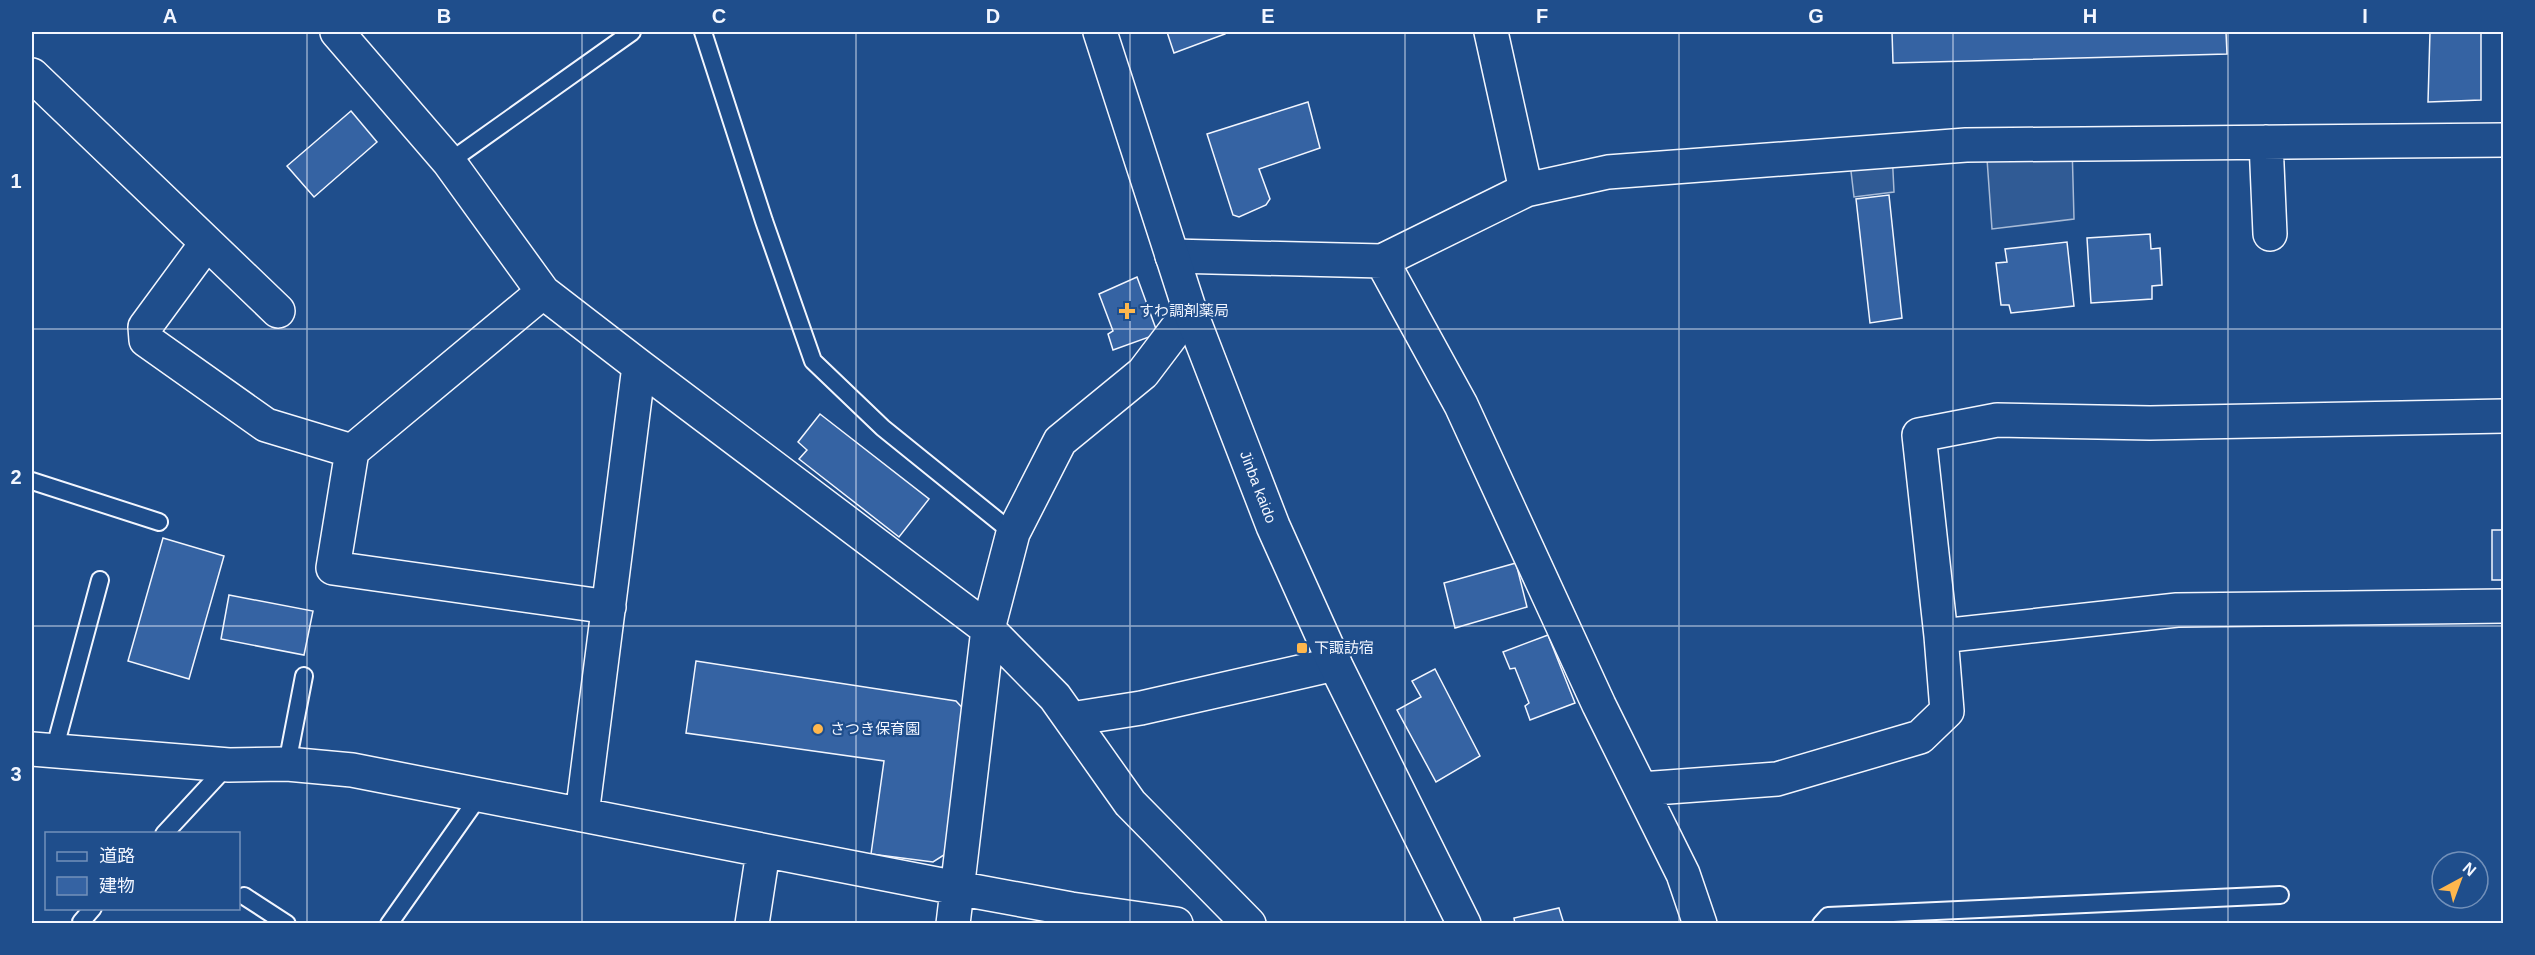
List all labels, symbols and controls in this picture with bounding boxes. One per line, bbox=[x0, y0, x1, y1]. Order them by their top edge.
text: A bbox=[163, 5, 177, 27]
text: B bbox=[437, 5, 451, 27]
text: C bbox=[712, 5, 726, 27]
text: D bbox=[986, 5, 1000, 27]
text: E bbox=[1261, 5, 1275, 27]
text: F bbox=[1536, 5, 1548, 27]
text: G bbox=[1808, 5, 1824, 27]
text: H bbox=[2083, 5, 2097, 27]
text: I bbox=[2362, 5, 2368, 27]
text: 1 bbox=[10, 170, 22, 192]
place label: すわ調剤薬局 bbox=[1139, 302, 1229, 319]
marker: すわ調剤薬局 bbox=[1120, 304, 1134, 318]
street label: Jinba kaido bbox=[1237, 448, 1280, 525]
text: 2 bbox=[10, 466, 22, 488]
place label: 下諏訪宿 bbox=[1314, 639, 1374, 656]
marker: 下諏訪宿 bbox=[1295, 641, 1309, 655]
place label: さつき保育園 bbox=[830, 720, 920, 737]
marker: さつき保育園 bbox=[811, 722, 825, 736]
text: 3 bbox=[10, 763, 22, 785]
legend bbox=[45, 832, 240, 910]
text: 道路 bbox=[99, 846, 135, 866]
north arrow bbox=[2430, 850, 2490, 910]
text: N bbox=[2460, 859, 2479, 879]
text: 建物 bbox=[99, 876, 135, 896]

